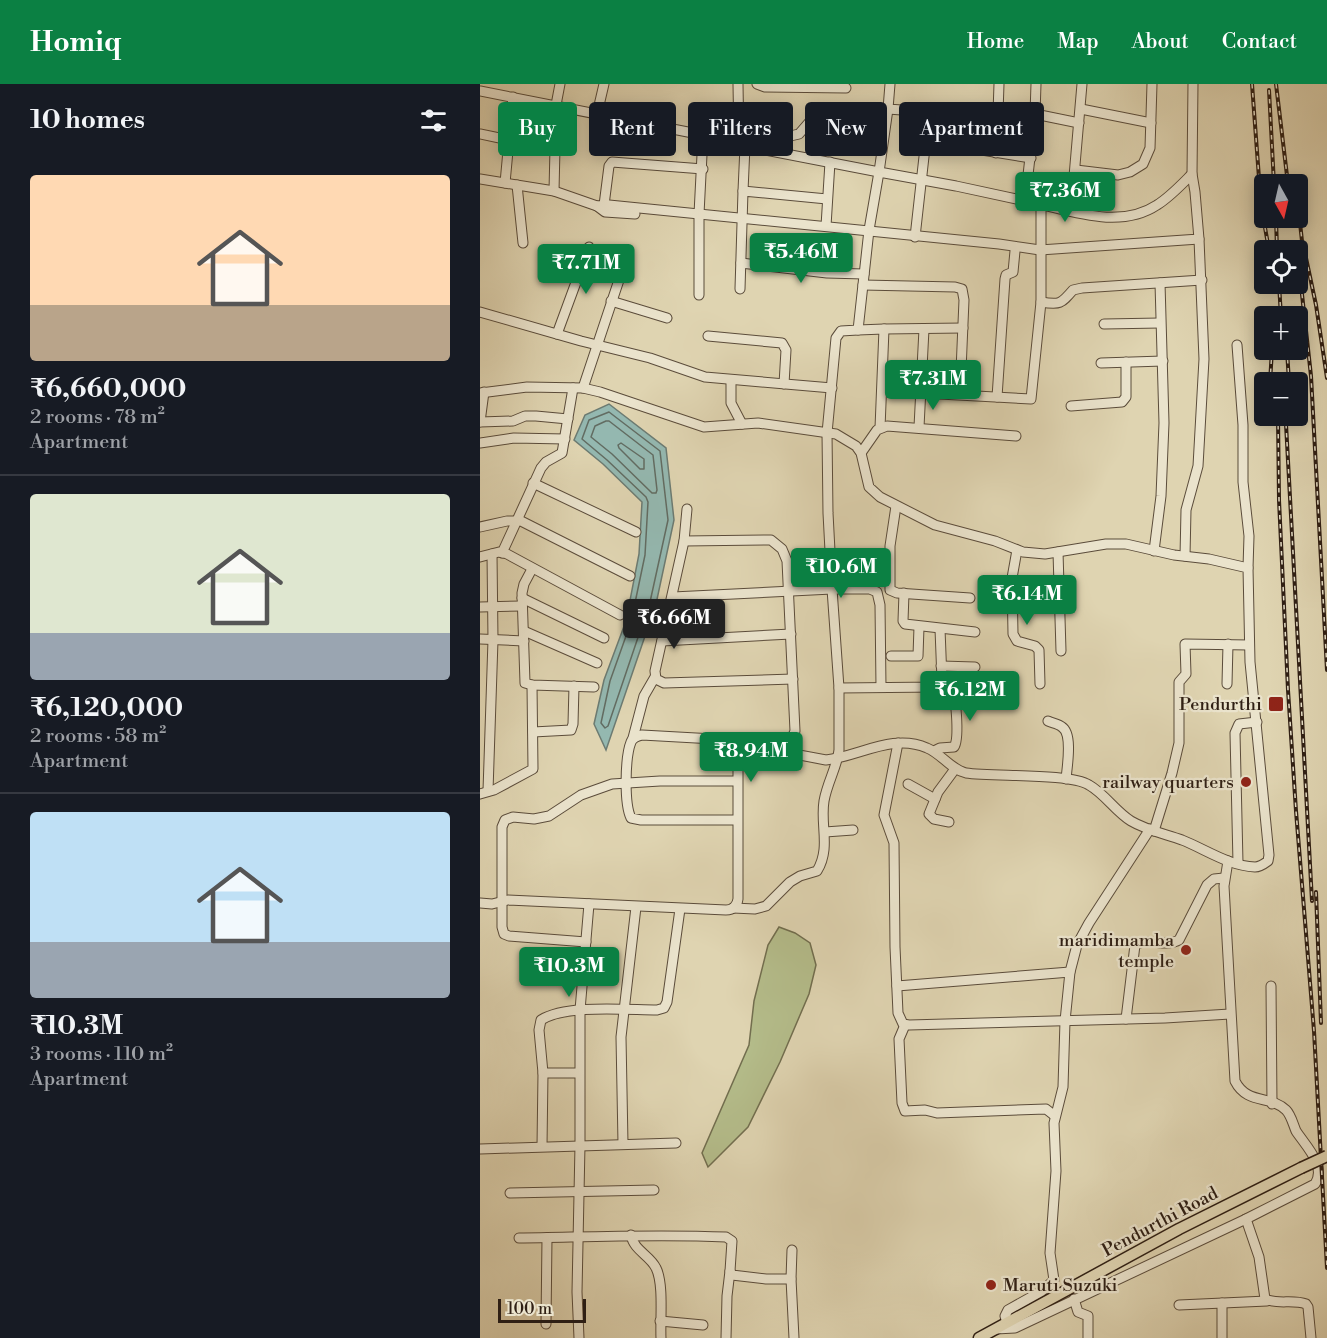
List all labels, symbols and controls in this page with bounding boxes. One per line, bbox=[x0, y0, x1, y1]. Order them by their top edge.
text: Homiq bbox=[30, 25, 121, 60]
text: Home bbox=[967, 29, 1024, 55]
text: Map bbox=[1057, 29, 1099, 55]
text: About bbox=[1132, 29, 1189, 55]
text: Contact bbox=[1222, 29, 1297, 55]
chip: Buy bbox=[498, 102, 577, 156]
chip: Rent bbox=[589, 102, 676, 156]
chip: Filters bbox=[688, 102, 793, 156]
chip: New bbox=[805, 102, 887, 156]
chip: Apartment bbox=[899, 102, 1044, 156]
text: 10 homes bbox=[30, 104, 145, 136]
icon: filters bbox=[417, 104, 450, 137]
pin: ₹7.36M bbox=[1016, 172, 1114, 223]
north arrow bbox=[1254, 174, 1308, 228]
map controls bbox=[1254, 174, 1308, 426]
text: ₹7.36M bbox=[1029, 179, 1101, 204]
icon: home bbox=[186, 214, 294, 322]
pin: ₹5.46M bbox=[752, 233, 850, 284]
text: ₹5.46M bbox=[764, 240, 838, 265]
button: locate bbox=[1254, 240, 1308, 294]
pin: ₹7.71M bbox=[537, 244, 635, 295]
text: ₹7.71M bbox=[552, 251, 620, 276]
button: + bbox=[1254, 306, 1308, 360]
pin: ₹7.31M bbox=[884, 360, 982, 411]
text: ₹7.31M bbox=[899, 367, 967, 392]
button: − bbox=[1254, 372, 1308, 426]
text: ₹6,660,000 bbox=[30, 373, 186, 405]
text: 2 rooms · 78 m² bbox=[30, 405, 165, 430]
text: Apartment bbox=[30, 430, 128, 455]
icon: home bbox=[186, 533, 294, 641]
pin: ₹10.6M bbox=[792, 548, 890, 599]
text: ₹10.6M bbox=[805, 555, 877, 580]
pin: ₹6.14M bbox=[978, 575, 1076, 626]
text: ₹6.14M bbox=[992, 582, 1062, 607]
pin: ₹6.66M bbox=[625, 599, 723, 650]
text: ₹6.66M bbox=[637, 606, 711, 631]
pin: ₹6.12M bbox=[921, 671, 1019, 722]
text: ₹6.12M bbox=[934, 678, 1006, 703]
text: ₹6,120,000 bbox=[30, 692, 183, 724]
place label: Pendurthi bbox=[1179, 693, 1262, 716]
marker: Pendurthi bbox=[1267, 695, 1285, 713]
text: 2 rooms · 58 m² bbox=[30, 724, 166, 749]
pin: ₹8.94M bbox=[702, 732, 800, 783]
text: ₹8.94M bbox=[714, 739, 788, 764]
text: Apartment bbox=[30, 749, 128, 774]
place label: railway quarters bbox=[1102, 771, 1234, 794]
marker: railway quarters bbox=[1239, 775, 1253, 789]
icon: home bbox=[186, 851, 294, 959]
place label: maridimamba temple bbox=[1059, 929, 1175, 973]
marker: maridimamba temple bbox=[1179, 943, 1193, 957]
pin: ₹10.3M bbox=[520, 947, 618, 998]
text: ₹10.3M bbox=[533, 954, 605, 979]
text: ₹10.3M bbox=[30, 1010, 123, 1042]
text: 3 rooms · 110 m² bbox=[30, 1042, 173, 1067]
text: Apartment bbox=[30, 1067, 128, 1092]
street label: Pendurthi Road bbox=[1098, 1181, 1223, 1262]
place label: Maruti Suzuki bbox=[1003, 1274, 1117, 1297]
marker: Maruti Suzuki bbox=[984, 1278, 998, 1292]
scale bar bbox=[498, 1296, 586, 1324]
text: 100 m bbox=[507, 1299, 552, 1319]

